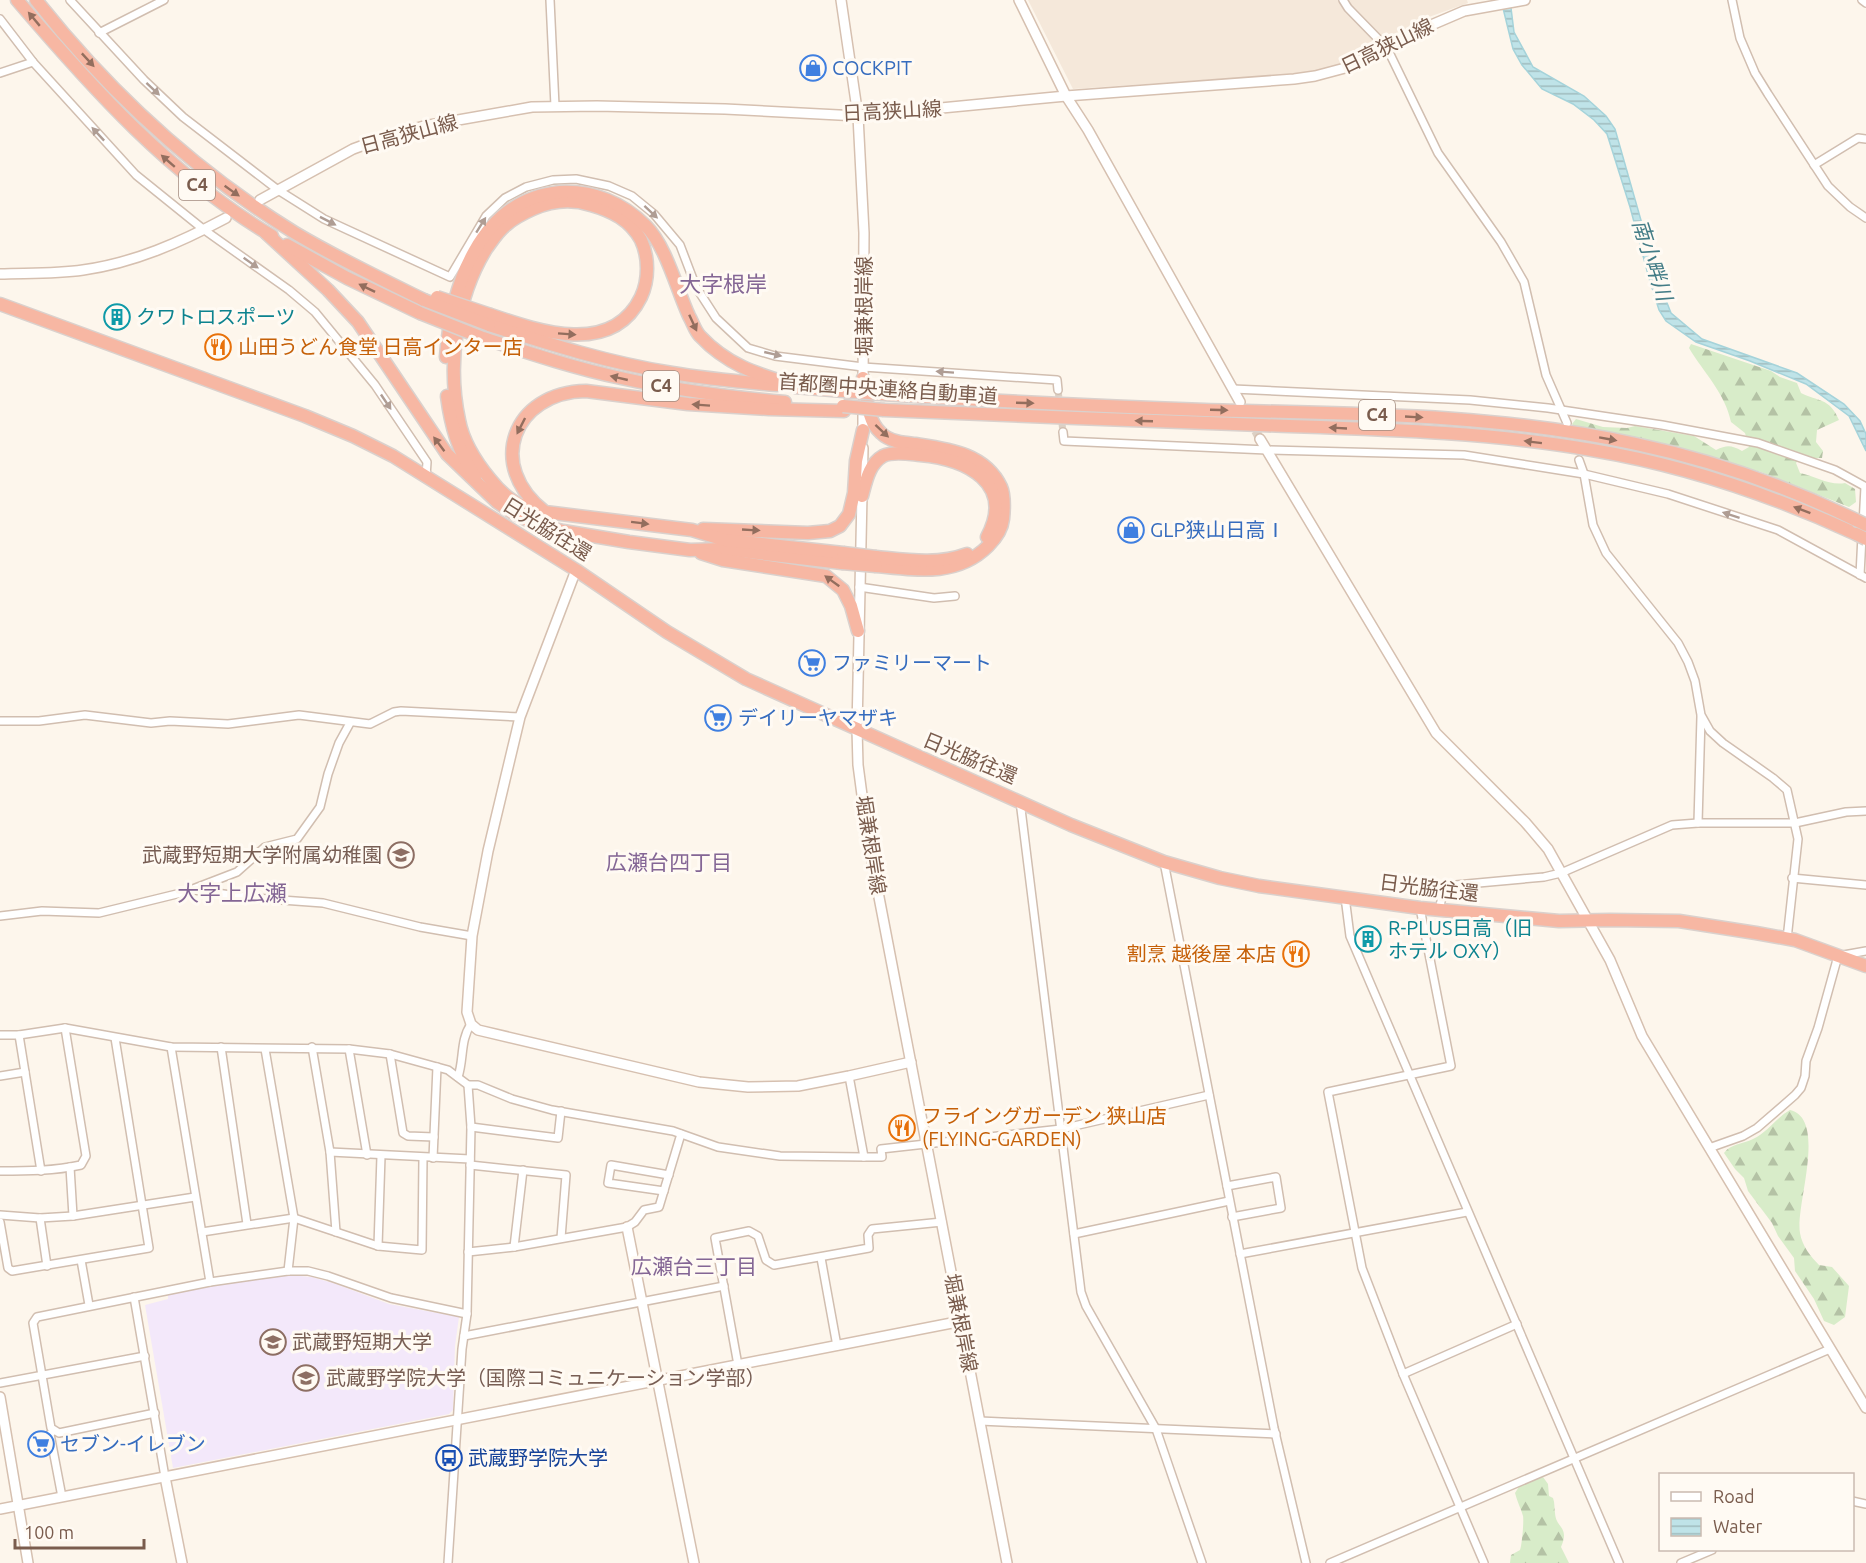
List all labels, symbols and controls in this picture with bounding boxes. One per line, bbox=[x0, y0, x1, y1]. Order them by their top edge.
one-way arrow bbox=[27, 11, 40, 27]
street label: 日高狭山線 bbox=[1337, 13, 1437, 78]
one-way arrow bbox=[81, 53, 95, 68]
shop icon: COCKPIT bbox=[798, 53, 828, 83]
place label: COCKPIT bbox=[832, 56, 912, 79]
one-way arrow bbox=[145, 82, 160, 95]
street label: 日高狭山線 bbox=[841, 96, 943, 125]
street label: 日高狭山線 bbox=[358, 109, 460, 158]
one-way arrow bbox=[92, 127, 105, 142]
one-way arrow bbox=[161, 155, 176, 168]
road number: C4 bbox=[179, 170, 215, 200]
one-way arrow bbox=[224, 185, 240, 197]
one-way arrow bbox=[643, 205, 658, 218]
one-way arrow bbox=[319, 216, 336, 226]
water label: 南小畔川 bbox=[1629, 216, 1678, 305]
one-way arrow bbox=[475, 217, 486, 233]
street label: 堀兼根岸線 bbox=[852, 256, 875, 356]
one-way arrow bbox=[243, 257, 259, 269]
district label: 大字根岸 bbox=[679, 271, 767, 296]
one-way arrow bbox=[358, 283, 375, 293]
building icon: クワトロスポーツ bbox=[102, 302, 132, 332]
place label: クワトロスポーツ bbox=[136, 305, 296, 328]
one-way arrow bbox=[688, 314, 697, 331]
one-way arrow bbox=[558, 330, 577, 339]
restaurant icon: 山田うどん食堂 日高インター店 bbox=[203, 332, 233, 362]
place label: 山田うどん食堂 日高インター店 bbox=[238, 335, 523, 358]
one-way arrow bbox=[763, 350, 782, 360]
one-way arrow bbox=[936, 368, 955, 377]
street label: 首都圏中央連絡自動車道 bbox=[778, 369, 999, 408]
road number: C4 bbox=[643, 371, 679, 401]
one-way arrow bbox=[610, 372, 628, 382]
one-way arrow bbox=[380, 393, 392, 409]
one-way arrow bbox=[1015, 398, 1034, 407]
one-way arrow bbox=[692, 400, 711, 410]
road number: C4 bbox=[1359, 400, 1395, 430]
one-way arrow bbox=[1210, 406, 1229, 415]
one-way arrow bbox=[1405, 413, 1424, 422]
one-way arrow bbox=[1134, 416, 1153, 425]
one-way arrow bbox=[516, 417, 526, 434]
one-way arrow bbox=[1329, 423, 1348, 432]
one-way arrow bbox=[874, 424, 889, 438]
one-way arrow bbox=[1599, 434, 1618, 443]
one-way arrow bbox=[433, 436, 446, 452]
one-way arrow bbox=[1523, 437, 1542, 446]
street label: 日光脇往還 bbox=[499, 492, 596, 565]
one-way arrow bbox=[1793, 505, 1811, 515]
one-way arrow bbox=[1722, 510, 1740, 519]
shop icon: GLP狭山日高Ⅰ bbox=[1116, 515, 1146, 545]
place label: GLP狭山日高Ⅰ bbox=[1150, 518, 1285, 541]
one-way arrow bbox=[630, 519, 649, 528]
one-way arrow bbox=[741, 526, 760, 535]
one-way arrow bbox=[824, 575, 840, 587]
supermarket icon: ファミリーマート bbox=[797, 648, 827, 678]
place label: ファミリーマート bbox=[832, 651, 992, 674]
supermarket icon: デイリーヤマザキ bbox=[703, 703, 733, 733]
place label: デイリーヤマザキ bbox=[738, 706, 898, 729]
street label: 日光脇往還 bbox=[920, 727, 1021, 788]
street label: 堀兼根岸線 bbox=[852, 794, 891, 896]
school or university icon: 武蔵野短期大学附属幼稚園 bbox=[386, 840, 416, 870]
place label: 武蔵野短期大学附属幼稚園 bbox=[142, 843, 382, 866]
district label: 広瀬台四丁目 bbox=[606, 850, 732, 874]
street label: 日光脇往還 bbox=[1378, 870, 1480, 905]
district label: 大字上広瀬 bbox=[177, 880, 287, 905]
place label: R-PLUS日高（旧 ホテル OXY） bbox=[1388, 916, 1532, 962]
building icon: R-PLUS日高（旧 ホテル OXY） bbox=[1353, 924, 1383, 954]
restaurant icon: 割烹 越後屋 本店 bbox=[1281, 939, 1311, 969]
place label: 割烹 越後屋 本店 bbox=[1127, 942, 1276, 965]
place label: フライングガーデン 狭山店 (FLYING-GARDEN) bbox=[922, 1104, 1167, 1150]
restaurant icon: フライングガーデン 狭山店 (FLYING-GARDEN) bbox=[887, 1113, 917, 1143]
district label: 広瀬台三丁目 bbox=[631, 1254, 757, 1278]
street label: 堀兼根岸線 bbox=[941, 1272, 982, 1374]
school or university icon: 武蔵野短期大学 bbox=[258, 1327, 288, 1357]
place label: 武蔵野短期大学 bbox=[292, 1330, 432, 1353]
school or university icon: 武蔵野学院大学（国際コミュニケーション学部） bbox=[291, 1363, 321, 1393]
place label: 武蔵野学院大学（国際コミュニケーション学部） bbox=[326, 1366, 766, 1389]
supermarket icon: セブン-イレブン bbox=[26, 1429, 56, 1459]
place label: セブン-イレブン bbox=[60, 1432, 206, 1455]
bus stop icon: 武蔵野学院大学 bbox=[434, 1443, 464, 1473]
place label: 武蔵野学院大学 bbox=[468, 1446, 608, 1469]
legend bbox=[1659, 1473, 1854, 1551]
text: Road bbox=[1713, 1486, 1755, 1506]
scale bar bbox=[15, 1512, 144, 1550]
text: Water bbox=[1713, 1516, 1763, 1536]
text: 100 m bbox=[24, 1522, 74, 1542]

